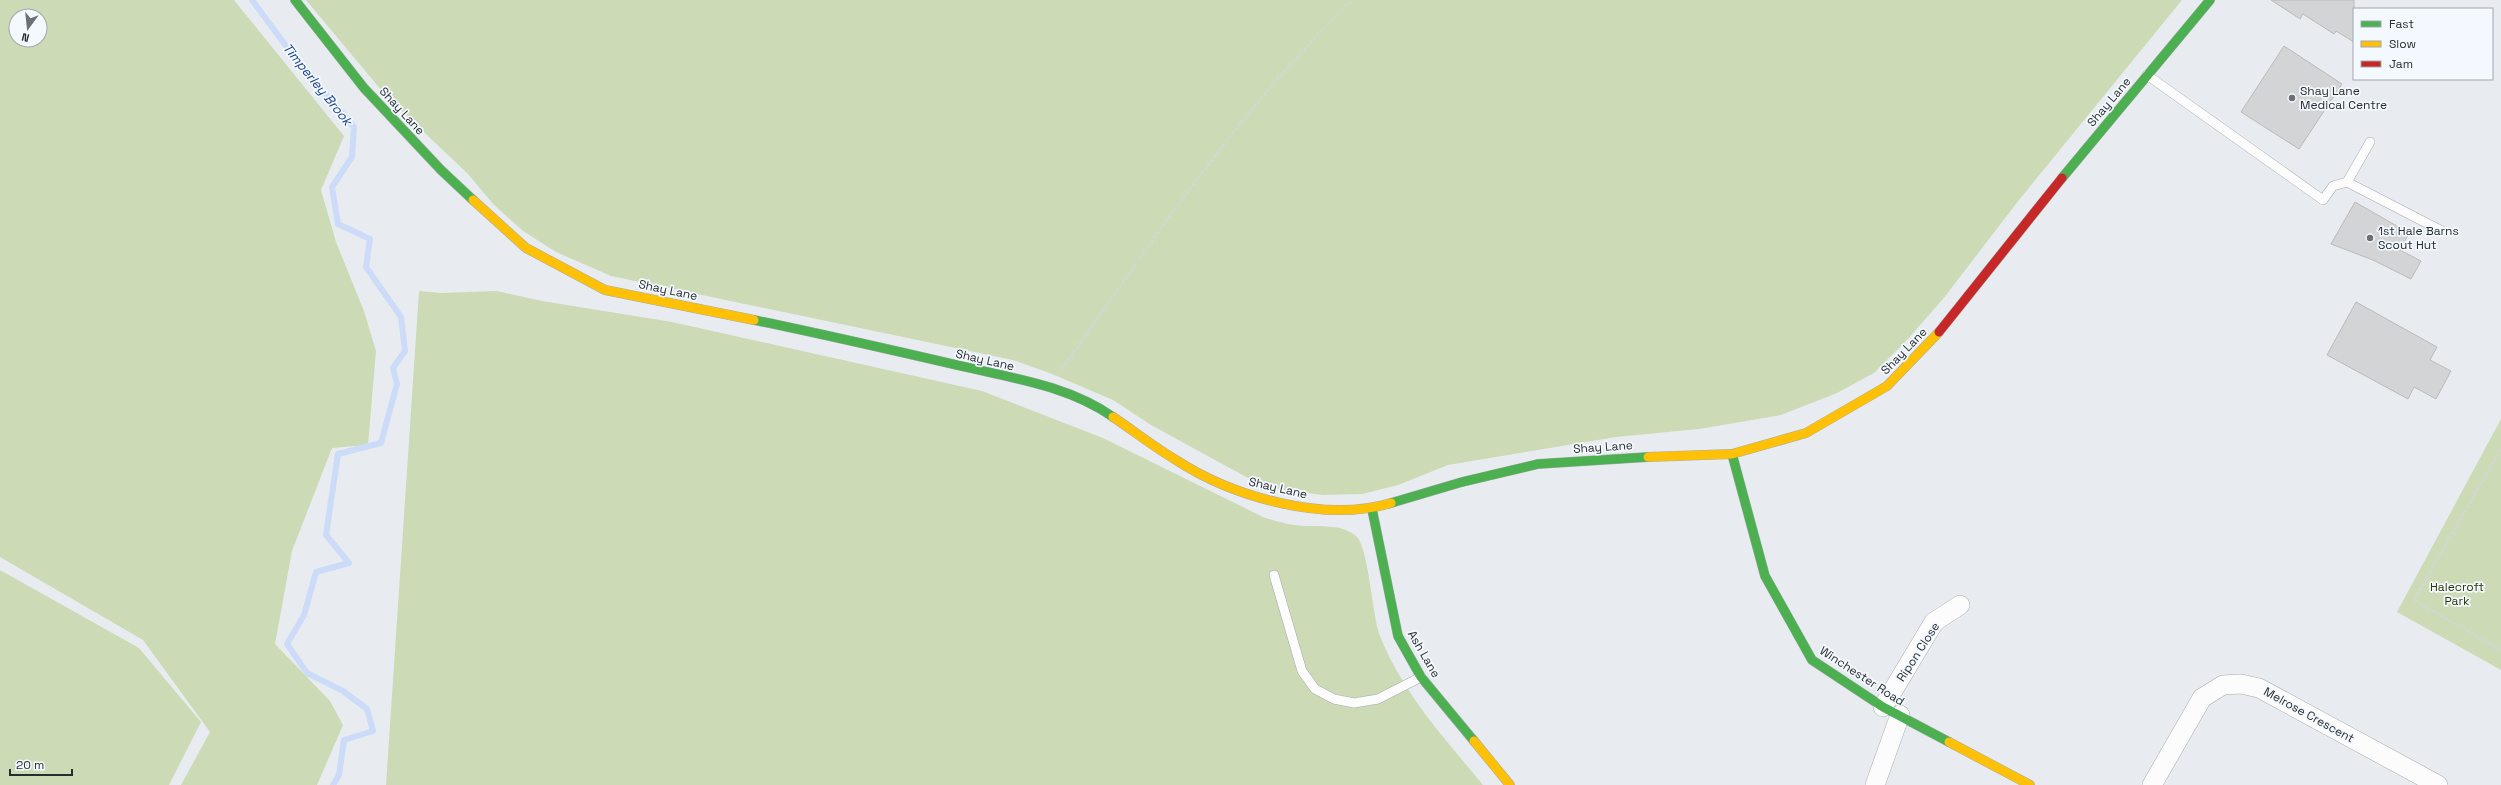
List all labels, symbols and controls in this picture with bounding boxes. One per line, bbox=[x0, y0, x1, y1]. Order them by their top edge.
north arrow bbox=[8, 8, 48, 48]
legend bbox=[2353, 8, 2493, 80]
text: Fast bbox=[2389, 16, 2414, 32]
text: N bbox=[20, 30, 31, 45]
text: Slow bbox=[2389, 36, 2416, 52]
water label: Timperley Brook bbox=[279, 40, 357, 131]
text: Jam bbox=[2389, 56, 2413, 72]
street label: Shay Lane bbox=[2084, 74, 2134, 130]
place label: Shay Lane Medical Centre bbox=[2300, 83, 2387, 113]
street label: Shay Lane bbox=[376, 84, 428, 138]
marker: Shay Lane Medical Centre bbox=[2287, 93, 2297, 103]
place label: 1st Hale Barns Scout Hut bbox=[2378, 223, 2459, 253]
marker: 1st Hale Barns Scout Hut bbox=[2365, 233, 2375, 243]
street label: Shay Lane bbox=[637, 276, 699, 304]
street label: Shay Lane bbox=[1877, 324, 1931, 378]
street label: Shay Lane bbox=[954, 345, 1016, 375]
street label: Shay Lane bbox=[1573, 437, 1633, 457]
street label: Shay Lane bbox=[1247, 473, 1309, 503]
park label: Halecroft Park bbox=[2430, 579, 2484, 609]
street label: Ripon Close bbox=[1893, 619, 1943, 685]
street label: Ash Lane bbox=[1404, 627, 1444, 681]
street label: Winchester Road bbox=[1817, 643, 1907, 709]
street label: Melrose Crescent bbox=[2261, 683, 2357, 747]
scale bar bbox=[10, 751, 72, 777]
text: 20 m bbox=[16, 757, 44, 773]

